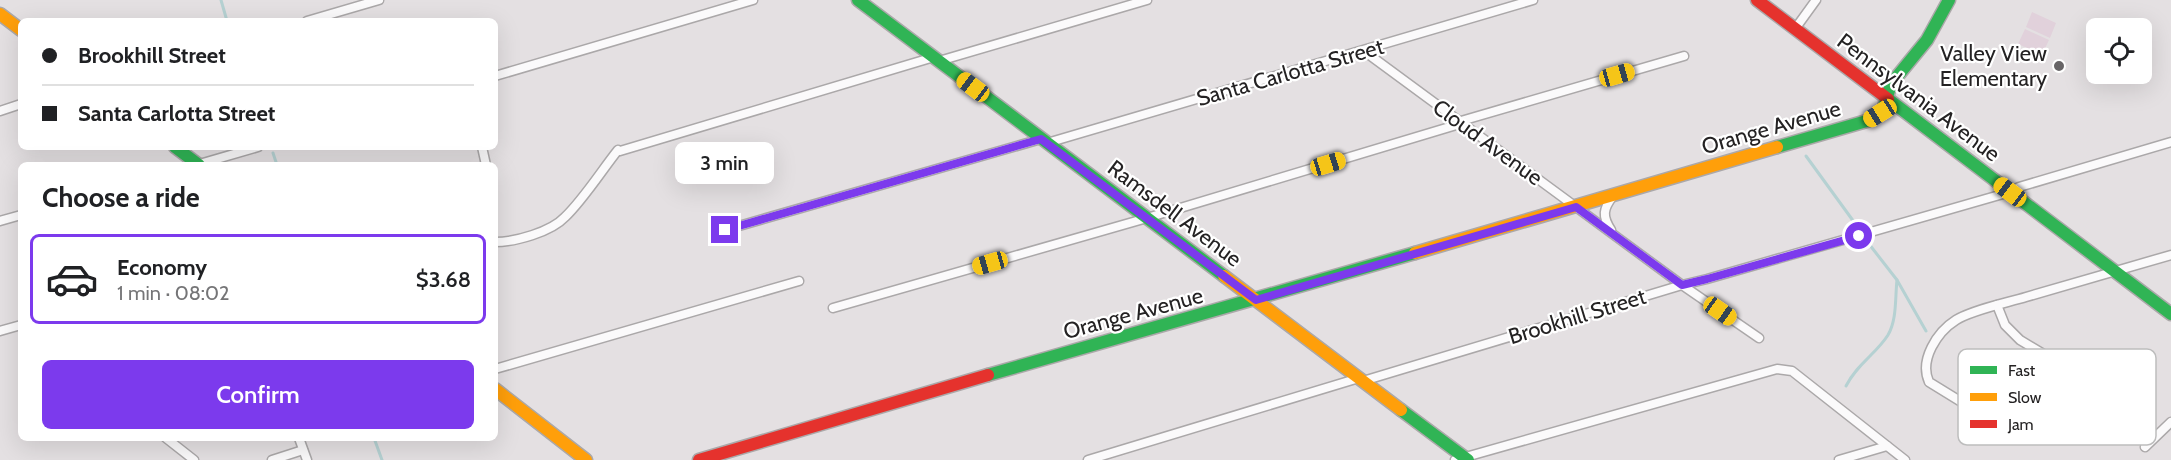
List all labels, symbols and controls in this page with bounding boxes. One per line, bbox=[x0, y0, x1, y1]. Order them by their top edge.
map controls bbox=[2086, 18, 2152, 84]
button: locate bbox=[2086, 18, 2152, 84]
street label: Pennsylvania Avenue bbox=[1832, 27, 2005, 167]
street label: Santa Carlotta Street bbox=[1193, 33, 1387, 112]
place label: Valley View Elementary bbox=[1940, 40, 2047, 92]
text: Brookhill Street bbox=[78, 42, 226, 69]
marker: Valley View Elementary bbox=[2052, 59, 2066, 73]
car bbox=[1597, 61, 1637, 89]
car bbox=[953, 69, 993, 105]
street label: Cloud Avenue bbox=[1428, 94, 1548, 191]
street label: Orange Avenue bbox=[1699, 95, 1844, 160]
car bbox=[1860, 96, 1900, 130]
text: Santa Carlotta Street bbox=[78, 100, 275, 127]
callout: 3 min bbox=[676, 143, 774, 185]
car bbox=[1308, 150, 1348, 178]
text: 3 min bbox=[700, 151, 749, 175]
street label: Ramsdell Avenue bbox=[1102, 154, 1247, 273]
car bbox=[1990, 174, 2030, 210]
text: Choose a ride bbox=[42, 181, 200, 214]
route end bbox=[711, 216, 738, 243]
route start bbox=[1845, 222, 1872, 249]
car bbox=[970, 249, 1010, 277]
icon: car bbox=[45, 252, 99, 306]
text: Economy bbox=[117, 254, 207, 281]
text: $3.68 bbox=[416, 266, 471, 293]
text: 1 min · 08:02 bbox=[117, 281, 229, 305]
street label: Orange Avenue bbox=[1060, 282, 1206, 345]
street label: Brookhill Street bbox=[1505, 283, 1650, 350]
car bbox=[1700, 293, 1740, 329]
legend bbox=[1958, 349, 2156, 445]
button: Confirm bbox=[42, 360, 474, 429]
text: Fast bbox=[2008, 361, 2036, 380]
text: Slow bbox=[2008, 388, 2042, 407]
text: Jam bbox=[2007, 415, 2034, 434]

